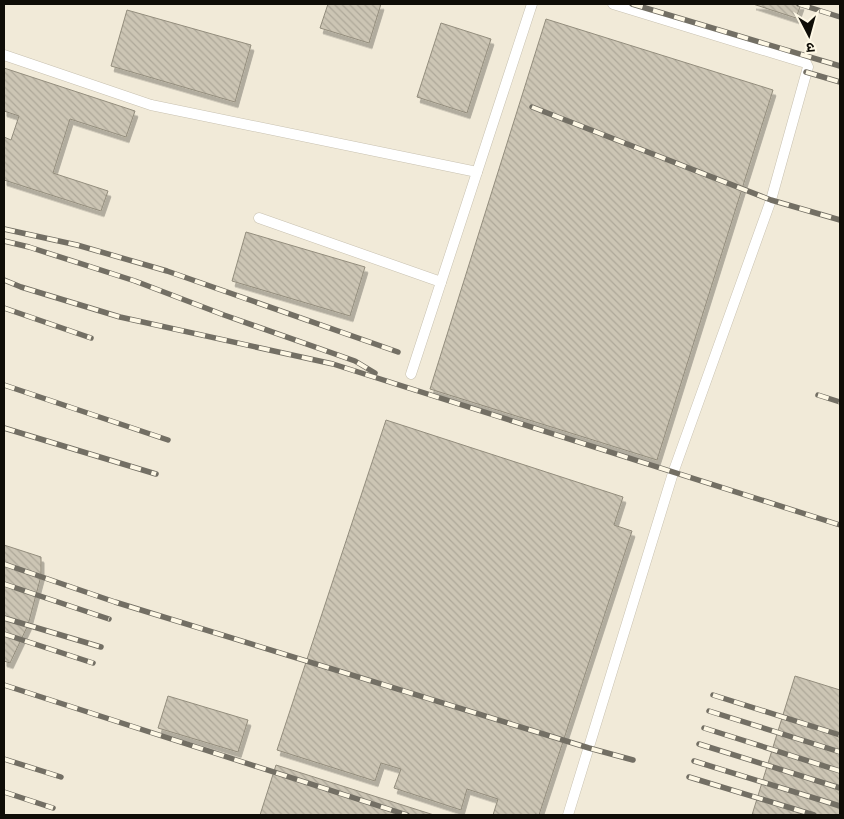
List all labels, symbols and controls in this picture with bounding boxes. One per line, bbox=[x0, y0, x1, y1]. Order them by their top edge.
north arrow bbox=[784, 10, 834, 60]
text: उ bbox=[805, 39, 815, 56]

